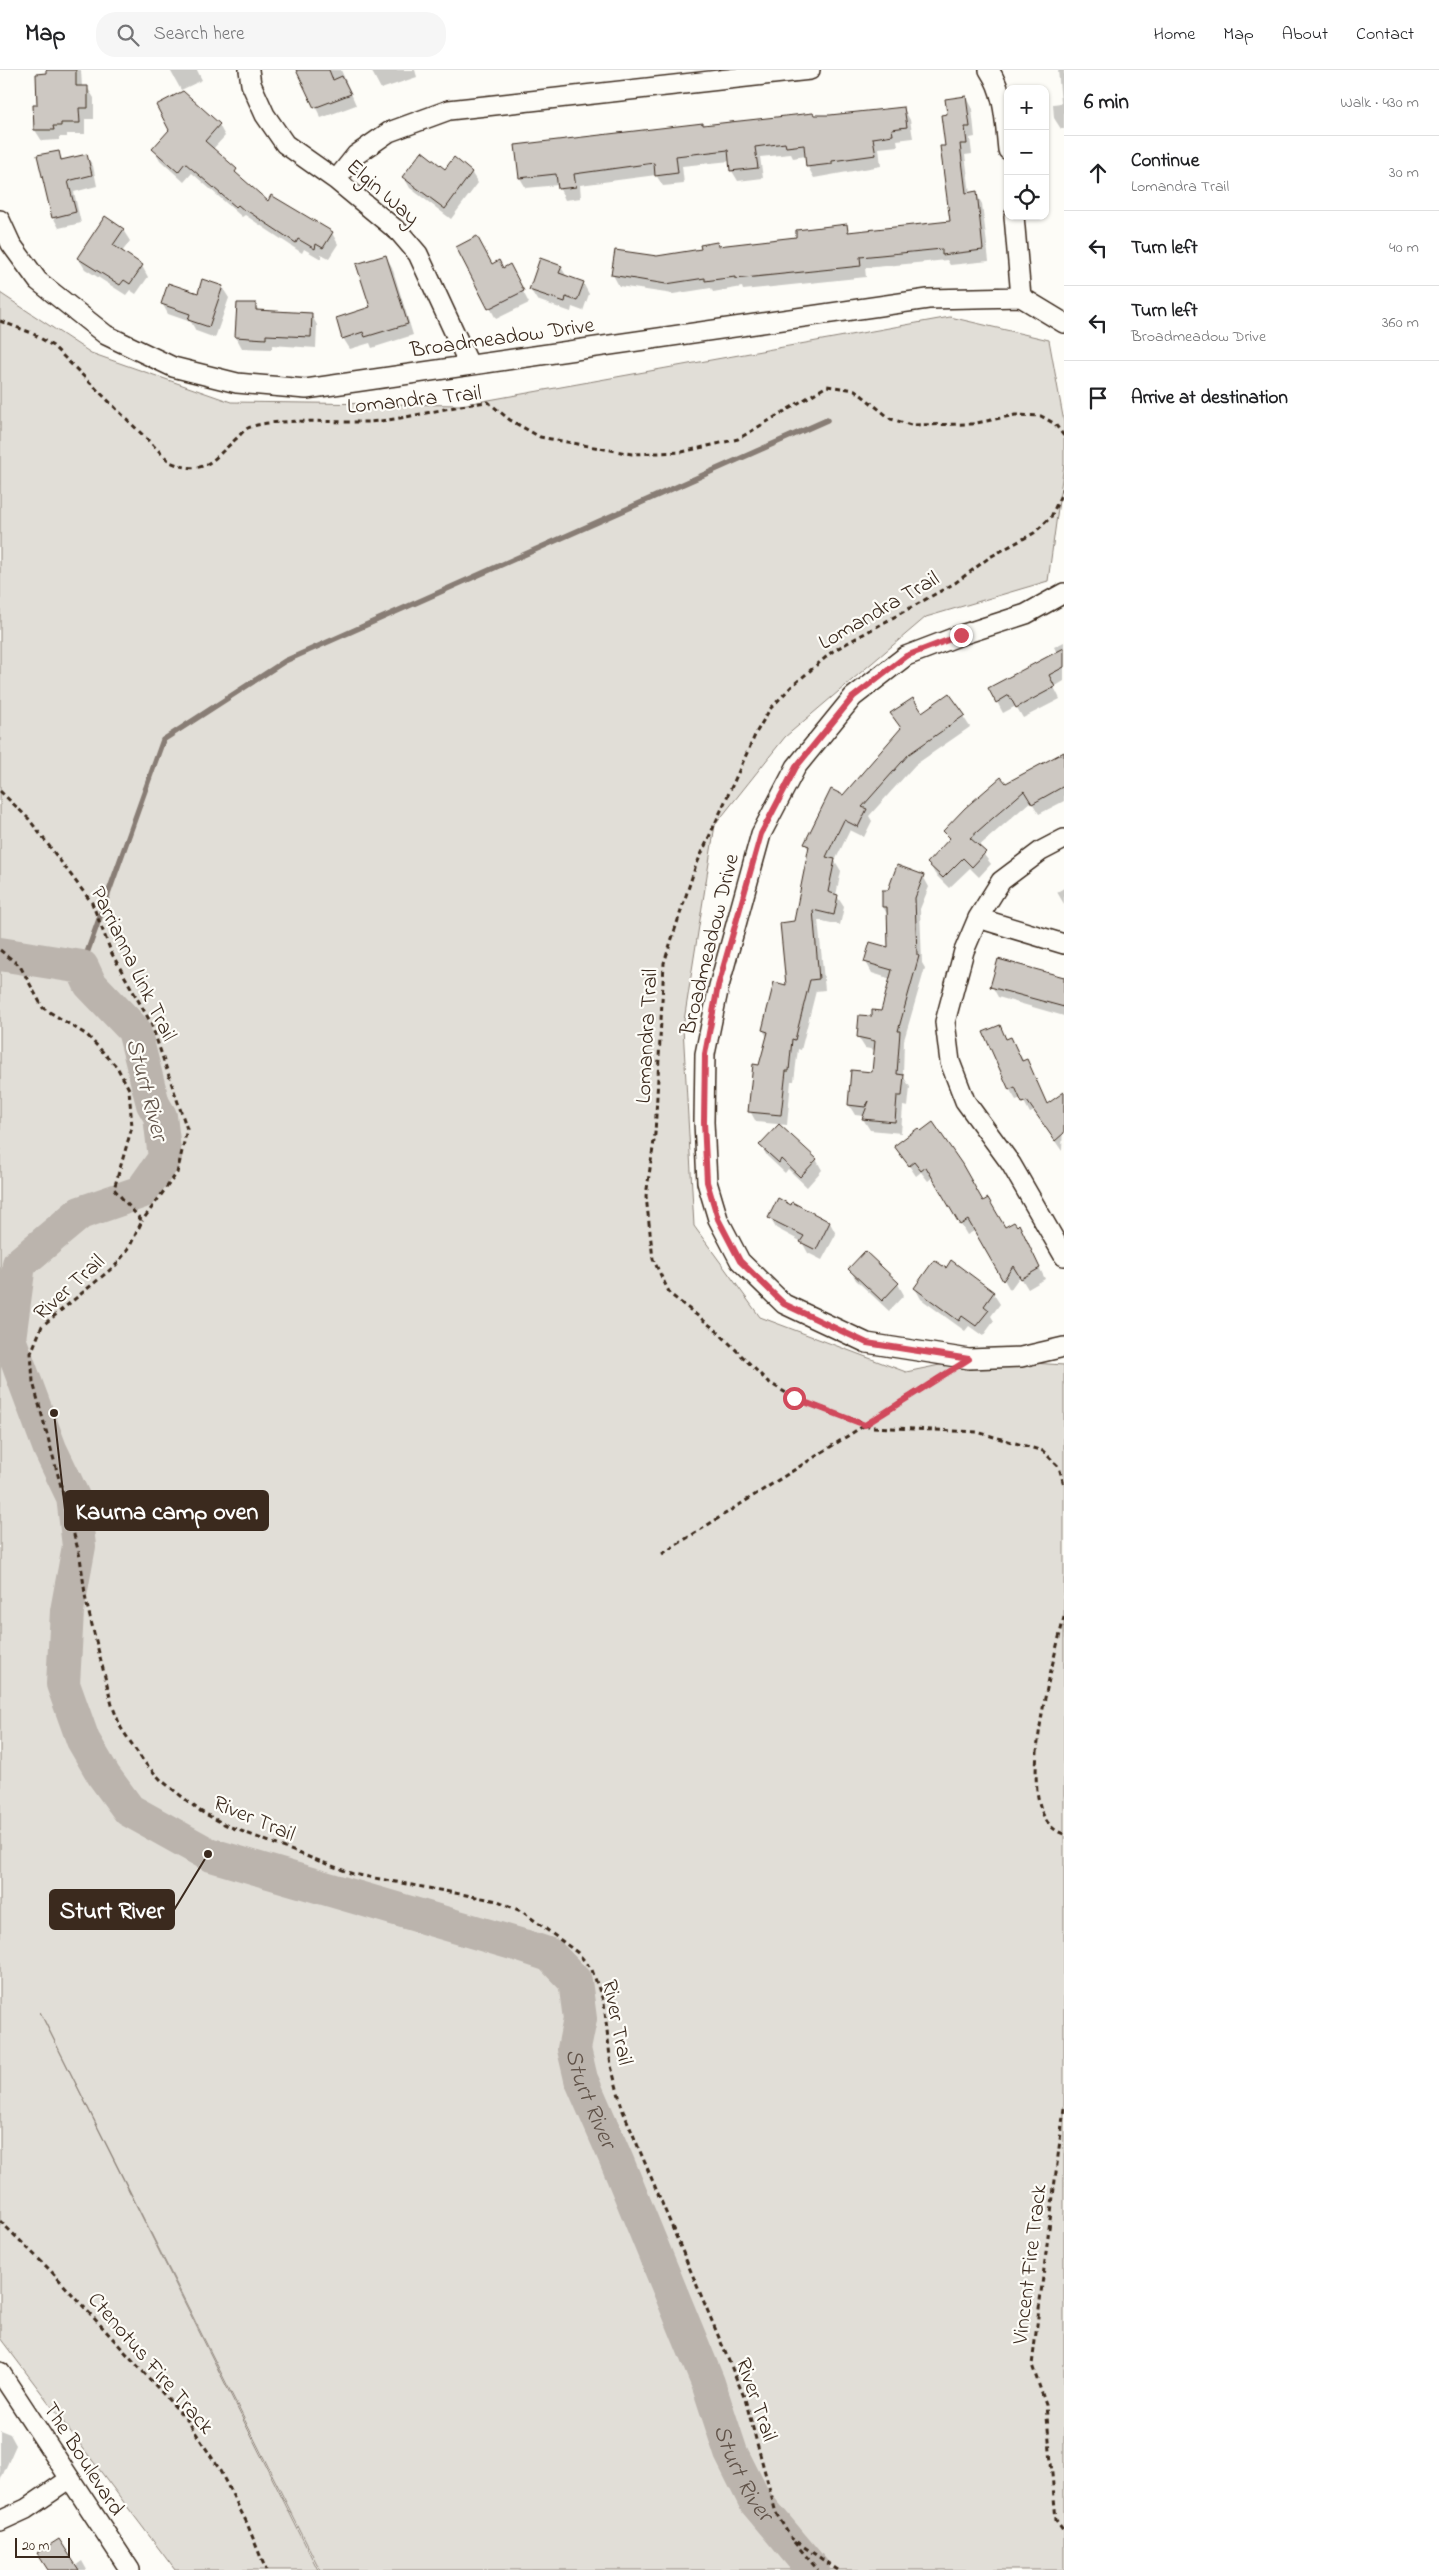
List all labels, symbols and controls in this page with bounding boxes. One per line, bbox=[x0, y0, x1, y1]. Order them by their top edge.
search box bbox=[96, 12, 446, 57]
text: Map bbox=[25, 17, 66, 52]
icon: search bbox=[114, 21, 142, 49]
text: Search here bbox=[154, 21, 245, 48]
text: Home bbox=[1154, 22, 1195, 48]
text: Map bbox=[1223, 22, 1254, 48]
text: About bbox=[1282, 22, 1328, 48]
text: Contact bbox=[1356, 22, 1414, 48]
map controls bbox=[1004, 85, 1049, 220]
button: + bbox=[1004, 85, 1049, 130]
text: 6 min bbox=[1084, 88, 1129, 118]
text: Walk · 430 m bbox=[1340, 91, 1419, 115]
button: − bbox=[1004, 130, 1049, 175]
text: Continue bbox=[1131, 148, 1199, 175]
street label: Elgin Way bbox=[338, 152, 426, 235]
icon: ahead bbox=[1084, 159, 1112, 187]
text: 30 m bbox=[1389, 161, 1419, 185]
button: locate bbox=[1004, 175, 1049, 220]
text: Lomandra Trail bbox=[1131, 175, 1229, 199]
icon: left bbox=[1084, 234, 1112, 262]
text: Turn left bbox=[1131, 235, 1198, 262]
text: 40 m bbox=[1389, 236, 1419, 260]
text: Turn left bbox=[1131, 298, 1198, 325]
icon: left bbox=[1084, 309, 1112, 337]
street label: Broadmeadow Drive bbox=[407, 310, 597, 368]
text: 360 m bbox=[1382, 311, 1419, 335]
text: Broadmeadow Drive bbox=[1131, 325, 1266, 349]
street label: Lomandra Trail bbox=[346, 378, 483, 424]
icon: arrive bbox=[1084, 384, 1112, 412]
text: Arrive at destination bbox=[1131, 385, 1288, 412]
street label: Lomandra Trail bbox=[813, 564, 946, 659]
route end bbox=[950, 624, 973, 647]
street label: Broadmeadow Drive bbox=[673, 851, 749, 1040]
street label: Parrianna Link Trail bbox=[81, 881, 184, 1047]
street label: Lomandra Trail bbox=[628, 968, 668, 1104]
water label: Sturt River bbox=[115, 1035, 177, 1147]
street label: River Trail bbox=[27, 1247, 113, 1329]
route start bbox=[783, 1387, 806, 1410]
callout: Kaurna camp oven bbox=[65, 1491, 268, 1530]
text: Kaurna camp oven bbox=[76, 1496, 259, 1531]
street label: River Trail bbox=[208, 1788, 300, 1851]
callout: Sturt River bbox=[50, 1890, 174, 1929]
text: Sturt River bbox=[60, 1895, 165, 1930]
street label: River Trail bbox=[592, 1977, 640, 2068]
water label: Sturt River bbox=[554, 2045, 625, 2157]
street label: Vincent Fire Track bbox=[1005, 2182, 1057, 2347]
street label: Ctenotus Fire Track bbox=[79, 2286, 221, 2442]
street label: River Trail bbox=[726, 2354, 784, 2446]
street label: The Boulevard bbox=[34, 2396, 131, 2523]
water label: Sturt River bbox=[703, 2421, 782, 2532]
scale bar bbox=[15, 2535, 70, 2558]
text: 20 m bbox=[22, 2536, 49, 2557]

